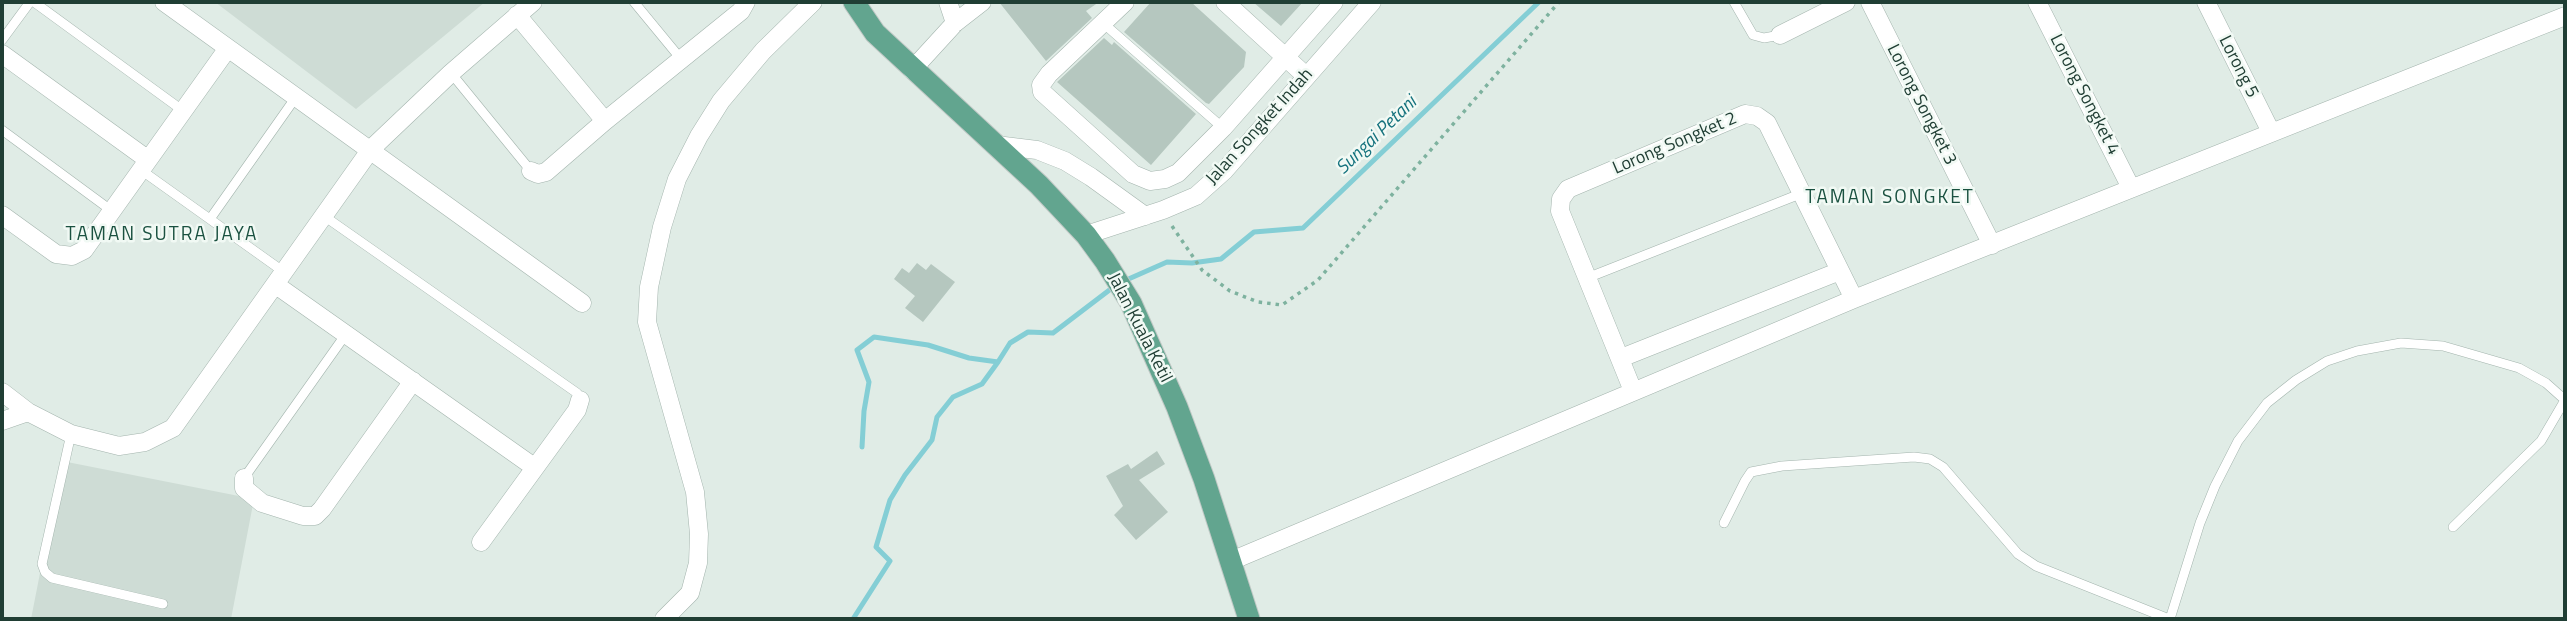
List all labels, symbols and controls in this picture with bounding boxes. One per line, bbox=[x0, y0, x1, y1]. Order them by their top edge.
street label: Lorong Songket 4 bbox=[2044, 31, 2124, 159]
street label: Lorong 5 bbox=[2213, 32, 2263, 102]
street label: Lorong Songket 3 bbox=[1881, 41, 1961, 169]
street label: Jalan Songket Indah bbox=[1202, 64, 1318, 190]
water label: Sungai Petani bbox=[1332, 92, 1422, 180]
street label: Lorong Songket 2 bbox=[1610, 108, 1740, 180]
district label: TAMAN SONGKET bbox=[1807, 187, 1973, 209]
district label: TAMAN SUTRA JAYA bbox=[68, 224, 256, 246]
street label: Jalan Kuala Ketil bbox=[1102, 270, 1176, 386]

